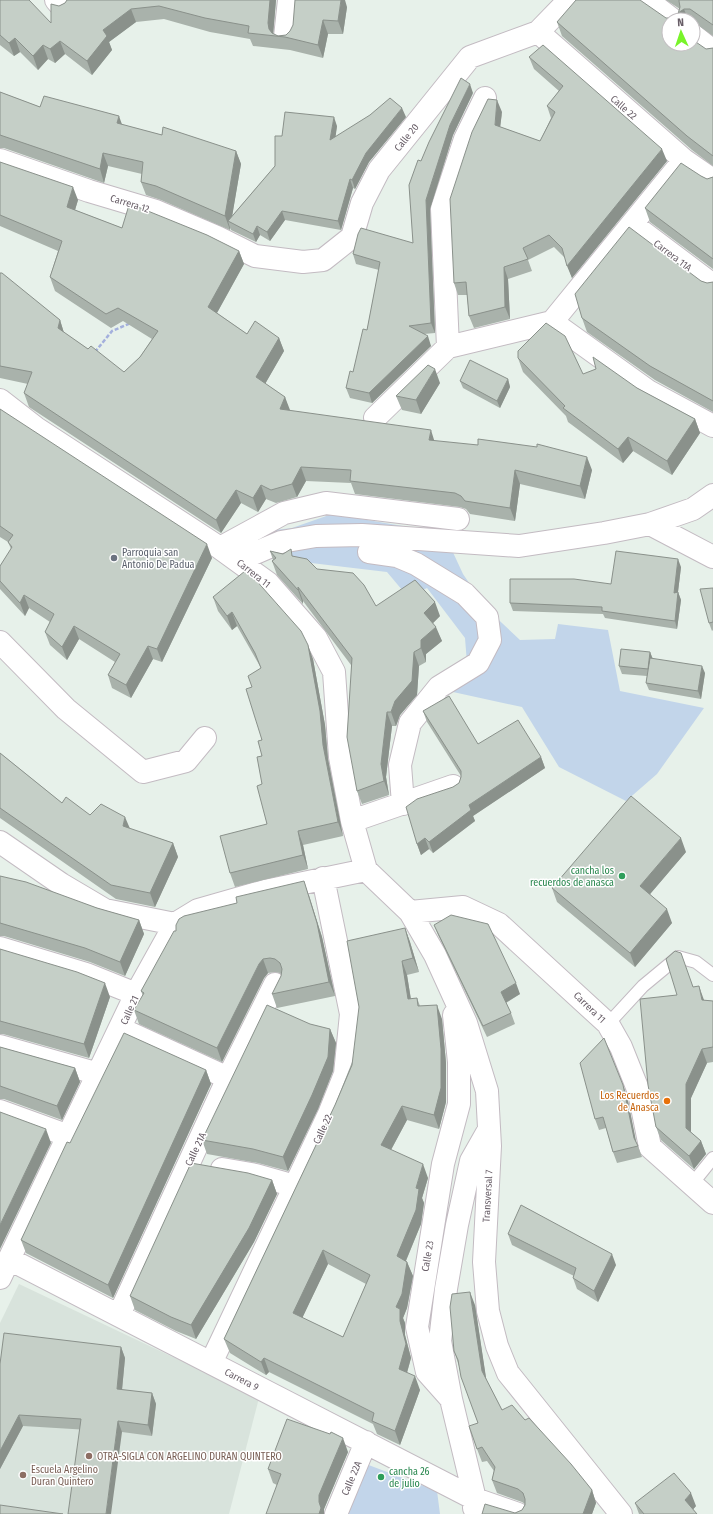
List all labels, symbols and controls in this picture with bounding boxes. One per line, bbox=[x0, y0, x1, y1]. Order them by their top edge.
north arrow bbox=[661, 12, 701, 52]
text: N bbox=[677, 16, 684, 29]
street label: Calle 22 bbox=[608, 93, 639, 123]
street label: Calle 20 bbox=[392, 121, 421, 154]
street label: Carrera 12 bbox=[109, 192, 151, 216]
street label: Carrera 11A bbox=[651, 238, 695, 275]
place label: Parroquia san Antonio De Padua bbox=[122, 547, 195, 571]
marker: Parroquia san Antonio De Padua bbox=[109, 553, 119, 563]
street label: Carrera 11 bbox=[234, 557, 273, 591]
place label: cancha los recuerdos de anasca bbox=[530, 865, 614, 889]
marker: cancha los recuerdos de anasca bbox=[617, 871, 627, 881]
street label: Carrera 11 bbox=[571, 990, 608, 1026]
street label: Calle 21 bbox=[118, 994, 142, 1027]
place label: Los Recuerdos de Anasca bbox=[600, 1090, 659, 1114]
marker: Los Recuerdos de Anasca bbox=[662, 1096, 672, 1106]
street label: Calle 22 bbox=[311, 1112, 335, 1146]
street label: Calle 21A bbox=[183, 1130, 209, 1168]
street label: Transversal 7 bbox=[481, 1169, 495, 1223]
street label: Calle 23 bbox=[419, 1239, 437, 1273]
street label: Carrera 9 bbox=[222, 1366, 261, 1394]
marker: OTRA-SIGLA CON ARGELINO DURAN QUINTERO bbox=[84, 1451, 94, 1461]
place label: OTRA-SIGLA CON ARGELINO DURAN QUINTERO bbox=[97, 1451, 282, 1463]
street label: Calle 22A bbox=[339, 1459, 365, 1497]
place label: Escuela Argelino Duran Quintero bbox=[31, 1464, 98, 1488]
place label: cancha 26 de julio bbox=[389, 1466, 430, 1490]
marker: Escuela Argelino Duran Quintero bbox=[18, 1470, 28, 1480]
marker: cancha 26 de julio bbox=[376, 1472, 386, 1482]

